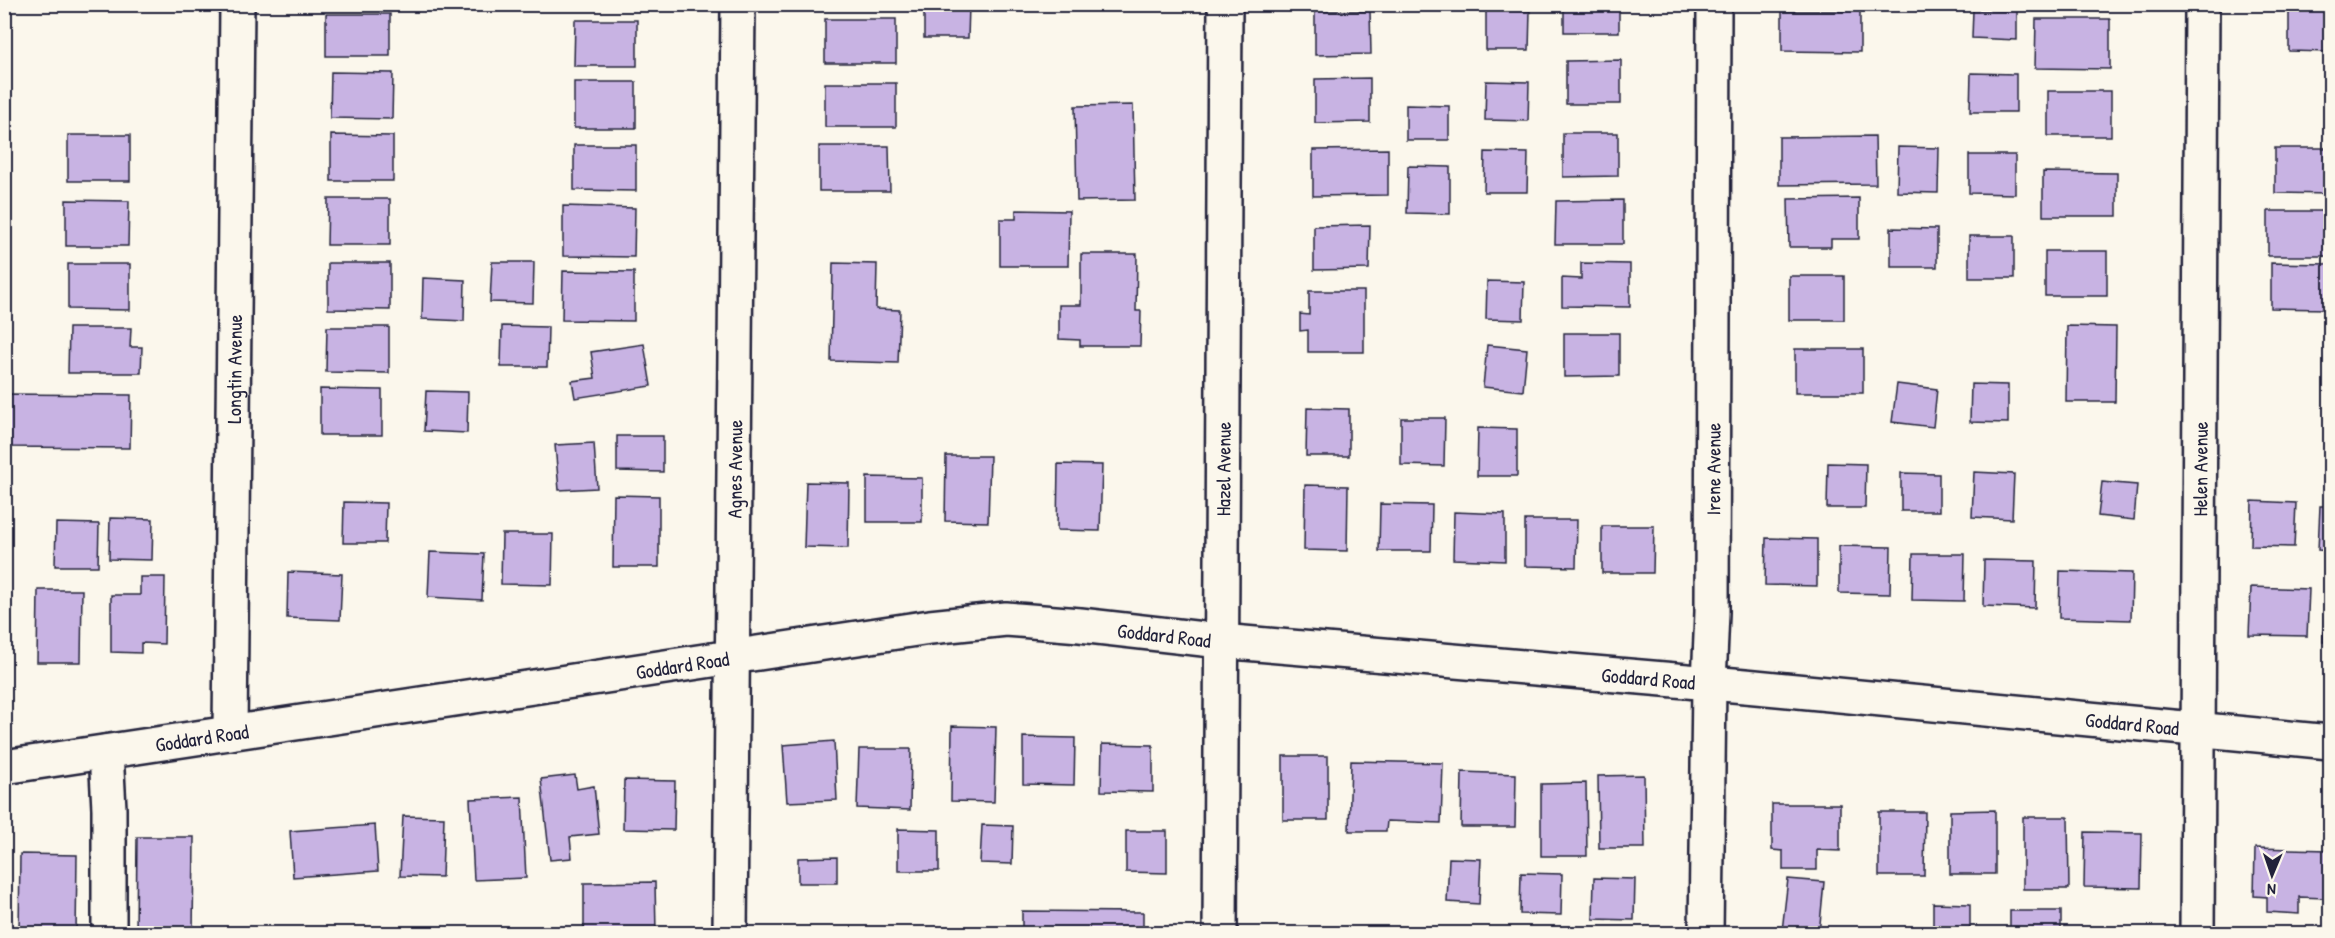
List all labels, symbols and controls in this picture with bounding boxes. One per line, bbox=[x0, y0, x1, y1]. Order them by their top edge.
street label: Longtin Avenue bbox=[219, 314, 248, 424]
street label: Agnes Avenue bbox=[720, 419, 748, 519]
street label: Helen Avenue bbox=[2186, 421, 2213, 517]
street label: Hazel Avenue bbox=[1209, 422, 1236, 516]
street label: Irene Avenue bbox=[1699, 423, 1726, 516]
street label: Goddard Road bbox=[1116, 616, 1213, 653]
street label: Goddard Road bbox=[634, 644, 731, 685]
street label: Goddard Road bbox=[1600, 660, 1697, 695]
street label: Goddard Road bbox=[2084, 705, 2181, 741]
street label: Goddard Road bbox=[153, 717, 250, 757]
north arrow bbox=[2242, 845, 2302, 905]
text: N bbox=[2266, 879, 2276, 901]

